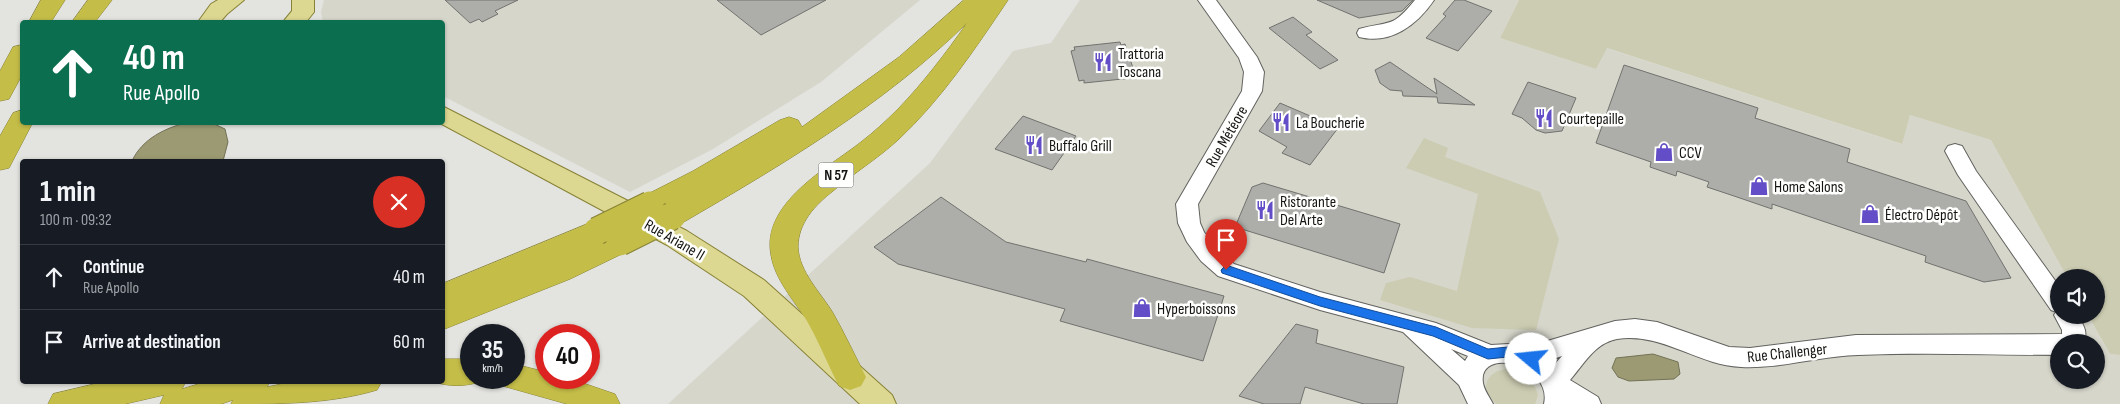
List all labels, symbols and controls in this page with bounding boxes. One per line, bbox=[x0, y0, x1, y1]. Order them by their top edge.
text: 40 m bbox=[123, 37, 185, 80]
icon: ahead bbox=[40, 40, 105, 105]
place label: Trattoria Toscana bbox=[1118, 45, 1164, 82]
restaurant icon: Trattoria Toscana bbox=[1092, 51, 1114, 73]
text: Rue Apollo bbox=[123, 80, 200, 107]
street label: Rue Météore bbox=[1202, 103, 1252, 171]
restaurant icon: Courtepaille bbox=[1533, 107, 1555, 129]
place label: Courtepaille bbox=[1559, 110, 1624, 129]
restaurant icon: La Boucherie bbox=[1270, 111, 1292, 133]
place label: La Boucherie bbox=[1296, 114, 1365, 133]
restaurant icon: Buffalo Grill bbox=[1023, 134, 1045, 156]
place label: Buffalo Grill bbox=[1049, 137, 1112, 156]
shop icon: CCV bbox=[1653, 141, 1675, 163]
place label: CCV bbox=[1679, 144, 1702, 163]
road number: N 57 bbox=[818, 162, 854, 188]
text: 1 min bbox=[40, 174, 96, 210]
shop icon: Home Salons bbox=[1748, 175, 1770, 197]
button: close bbox=[373, 176, 425, 228]
place label: Home Salons bbox=[1774, 178, 1843, 197]
place label: Ristorante Del Arte bbox=[1280, 193, 1336, 230]
restaurant icon: Ristorante Del Arte bbox=[1254, 199, 1276, 221]
shop icon: Électro Dépôt bbox=[1859, 203, 1881, 225]
place label: Électro Dépôt bbox=[1885, 206, 1958, 225]
text: 100 m · 09:32 bbox=[40, 211, 112, 230]
street label: Rue Ariane II bbox=[641, 216, 708, 265]
pin bbox=[1205, 219, 1247, 270]
icon: arrive bbox=[1212, 226, 1240, 254]
text: Continue bbox=[83, 256, 144, 279]
icon: ahead bbox=[40, 263, 68, 291]
text: 40 m bbox=[393, 266, 425, 289]
map controls bbox=[2050, 269, 2105, 389]
button: sound bbox=[2050, 269, 2105, 324]
text: Rue Apollo bbox=[83, 279, 139, 298]
shop icon: Hyperboissons bbox=[1131, 297, 1153, 319]
place label: Hyperboissons bbox=[1157, 300, 1236, 319]
speed limit sign: 40 bbox=[535, 324, 600, 389]
icon: arrive bbox=[40, 328, 68, 356]
text: Arrive at destination bbox=[83, 331, 221, 354]
text: 60 m bbox=[393, 331, 425, 354]
position arrow bbox=[1504, 332, 1556, 384]
button: search bbox=[2050, 334, 2105, 389]
text: 35 bbox=[481, 335, 504, 366]
street label: Rue Challenger bbox=[1746, 340, 1829, 367]
text: km/h bbox=[482, 361, 503, 376]

